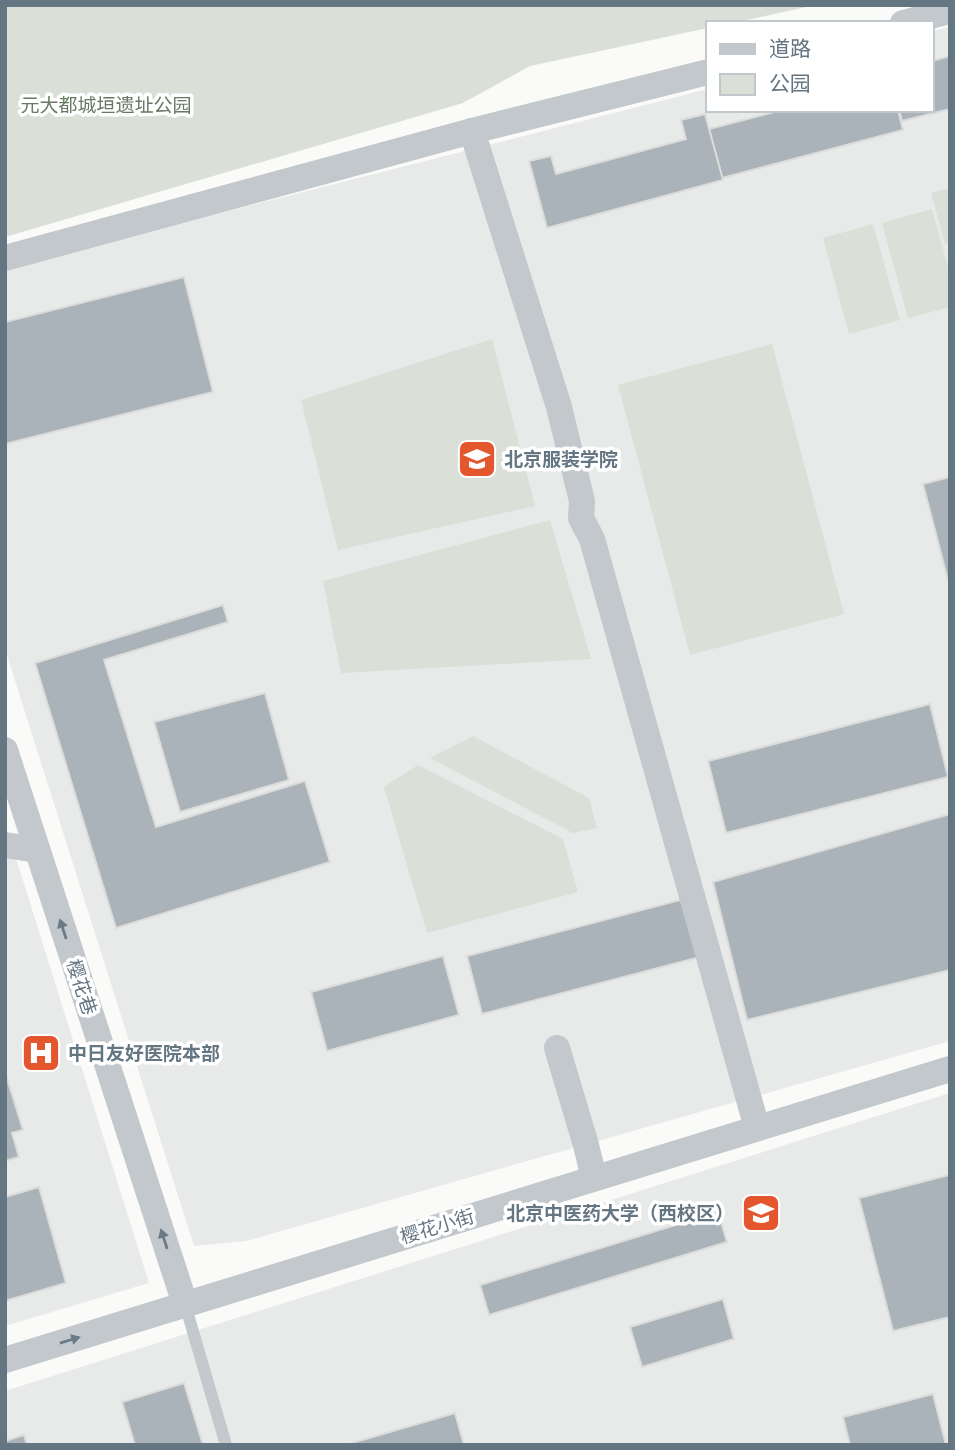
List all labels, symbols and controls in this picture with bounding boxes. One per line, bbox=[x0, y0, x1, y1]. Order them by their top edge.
legend bbox=[706, 21, 934, 112]
text: 道路 bbox=[769, 37, 811, 61]
text: 公园 bbox=[769, 72, 811, 96]
park label: 元大都城垣遗址公园 bbox=[20, 94, 192, 116]
school or university icon: 北京服装学院 bbox=[456, 438, 498, 480]
place label: 北京服装学院 bbox=[504, 448, 618, 470]
one-way arrow bbox=[57, 919, 68, 940]
street label: 樱花巷 bbox=[63, 956, 101, 1018]
hospital icon: 中日友好医院本部 bbox=[20, 1032, 62, 1074]
place label: 中日友好医院本部 bbox=[68, 1042, 220, 1064]
school or university icon: 北京中医药大学（西校区） bbox=[740, 1192, 782, 1234]
place label: 北京中医药大学（西校区） bbox=[506, 1202, 734, 1224]
street label: 樱花小街 bbox=[397, 1204, 477, 1248]
one-way arrow bbox=[158, 1228, 169, 1249]
one-way arrow bbox=[60, 1334, 81, 1344]

